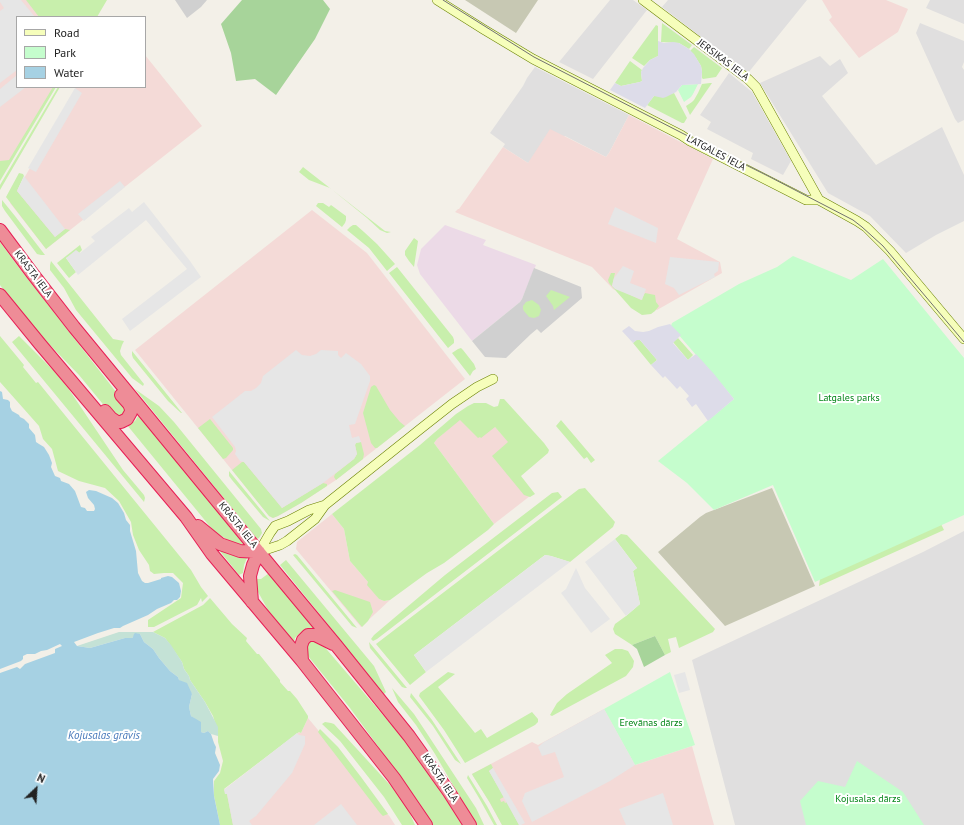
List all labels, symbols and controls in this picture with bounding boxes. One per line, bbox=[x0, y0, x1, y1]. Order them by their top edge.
legend bbox=[16, 16, 146, 88]
text: Road bbox=[54, 25, 79, 40]
street label: JERSIKAS IELA bbox=[695, 37, 751, 83]
text: Park bbox=[54, 45, 76, 60]
text: Water bbox=[54, 65, 84, 80]
street label: LATGALES IELA bbox=[684, 132, 748, 174]
street label: KRASTA IELA bbox=[11, 248, 55, 300]
park label: Latgales parks bbox=[818, 392, 880, 404]
street label: KRASTA IELA bbox=[216, 500, 260, 550]
park label: Erevānas dārzs bbox=[619, 717, 683, 729]
water label: Kojusalas grāvis bbox=[68, 729, 140, 743]
street label: KRASTA IELA bbox=[419, 752, 461, 804]
north arrow bbox=[16, 769, 56, 809]
text: N bbox=[35, 770, 47, 786]
park label: Kojusalas dārzs bbox=[835, 793, 901, 805]

